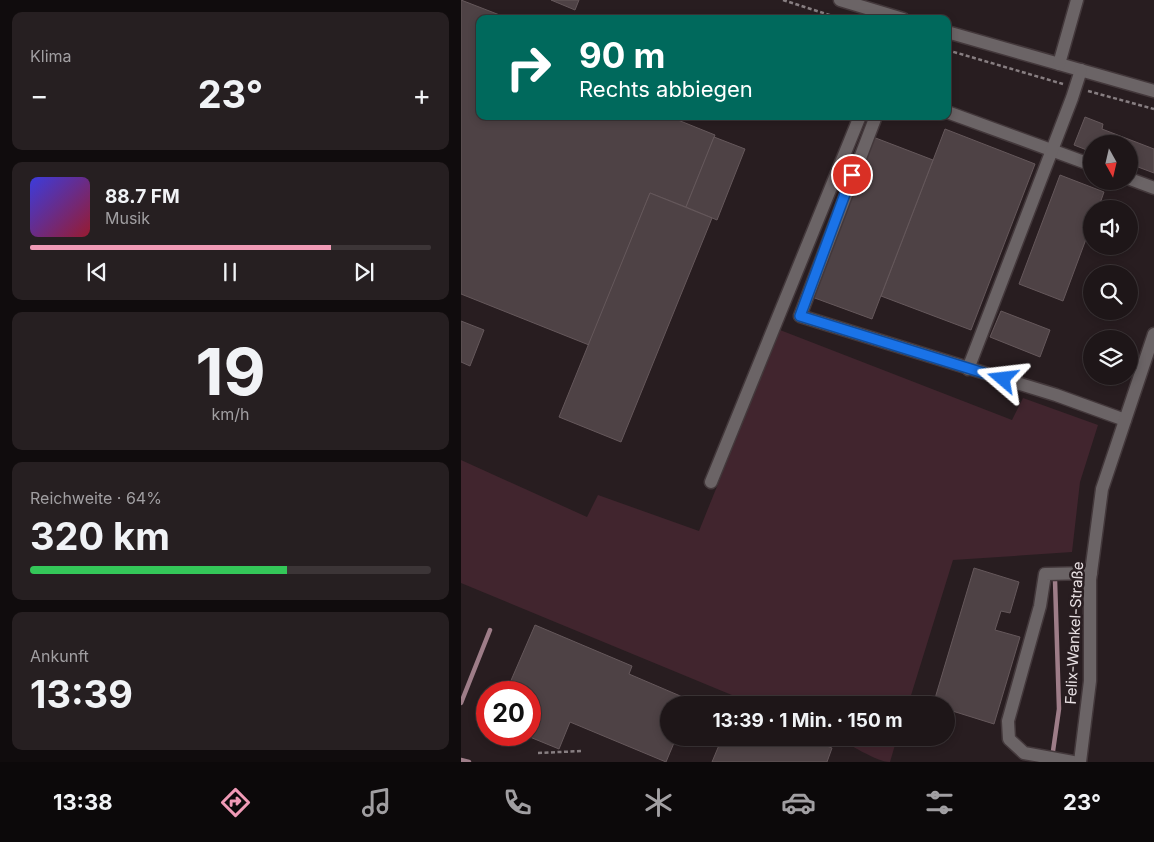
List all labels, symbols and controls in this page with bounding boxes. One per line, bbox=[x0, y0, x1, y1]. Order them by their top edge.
text: 90 m bbox=[579, 34, 666, 76]
icon: right bbox=[496, 35, 561, 100]
text: Klima bbox=[30, 46, 72, 66]
text: 23° bbox=[198, 71, 263, 117]
text: Rechts abbiegen bbox=[579, 76, 753, 102]
text: − bbox=[30, 78, 49, 112]
text: + bbox=[412, 78, 431, 112]
north arrow bbox=[1083, 135, 1139, 190]
map controls bbox=[1083, 135, 1138, 385]
pin bbox=[831, 154, 873, 196]
icon: arrive bbox=[838, 161, 866, 189]
text: 88.7 FM bbox=[105, 185, 180, 208]
button: sound bbox=[1083, 200, 1138, 255]
text: Musik bbox=[105, 208, 150, 228]
icon: previous bbox=[83, 258, 111, 286]
icon: pause bbox=[216, 258, 244, 286]
icon: next bbox=[350, 258, 378, 286]
button: search bbox=[1083, 265, 1138, 320]
button: layers bbox=[1083, 330, 1138, 385]
text: 19 bbox=[195, 332, 266, 411]
position arrow bbox=[976, 352, 1028, 404]
text: km/h bbox=[211, 404, 250, 424]
text: Reichweite · 64% bbox=[30, 488, 162, 508]
text: 320 km bbox=[30, 513, 170, 559]
street label: Felix-Wankel-Straße bbox=[1061, 561, 1087, 705]
text: Ankunft bbox=[30, 646, 89, 666]
text: 13:39 bbox=[30, 671, 133, 717]
speed limit sign: 20 bbox=[476, 681, 541, 746]
text: 13:39 · 1 Min. · 150 m bbox=[712, 709, 903, 732]
icon: directions bbox=[218, 785, 253, 820]
icon: music bbox=[359, 785, 394, 820]
icon: phone bbox=[500, 785, 535, 820]
icon: climate bbox=[641, 785, 676, 820]
icon: car bbox=[781, 785, 816, 820]
icon: filters bbox=[922, 785, 957, 820]
text: 13:38 bbox=[53, 789, 112, 815]
text: 23° bbox=[1063, 789, 1101, 815]

